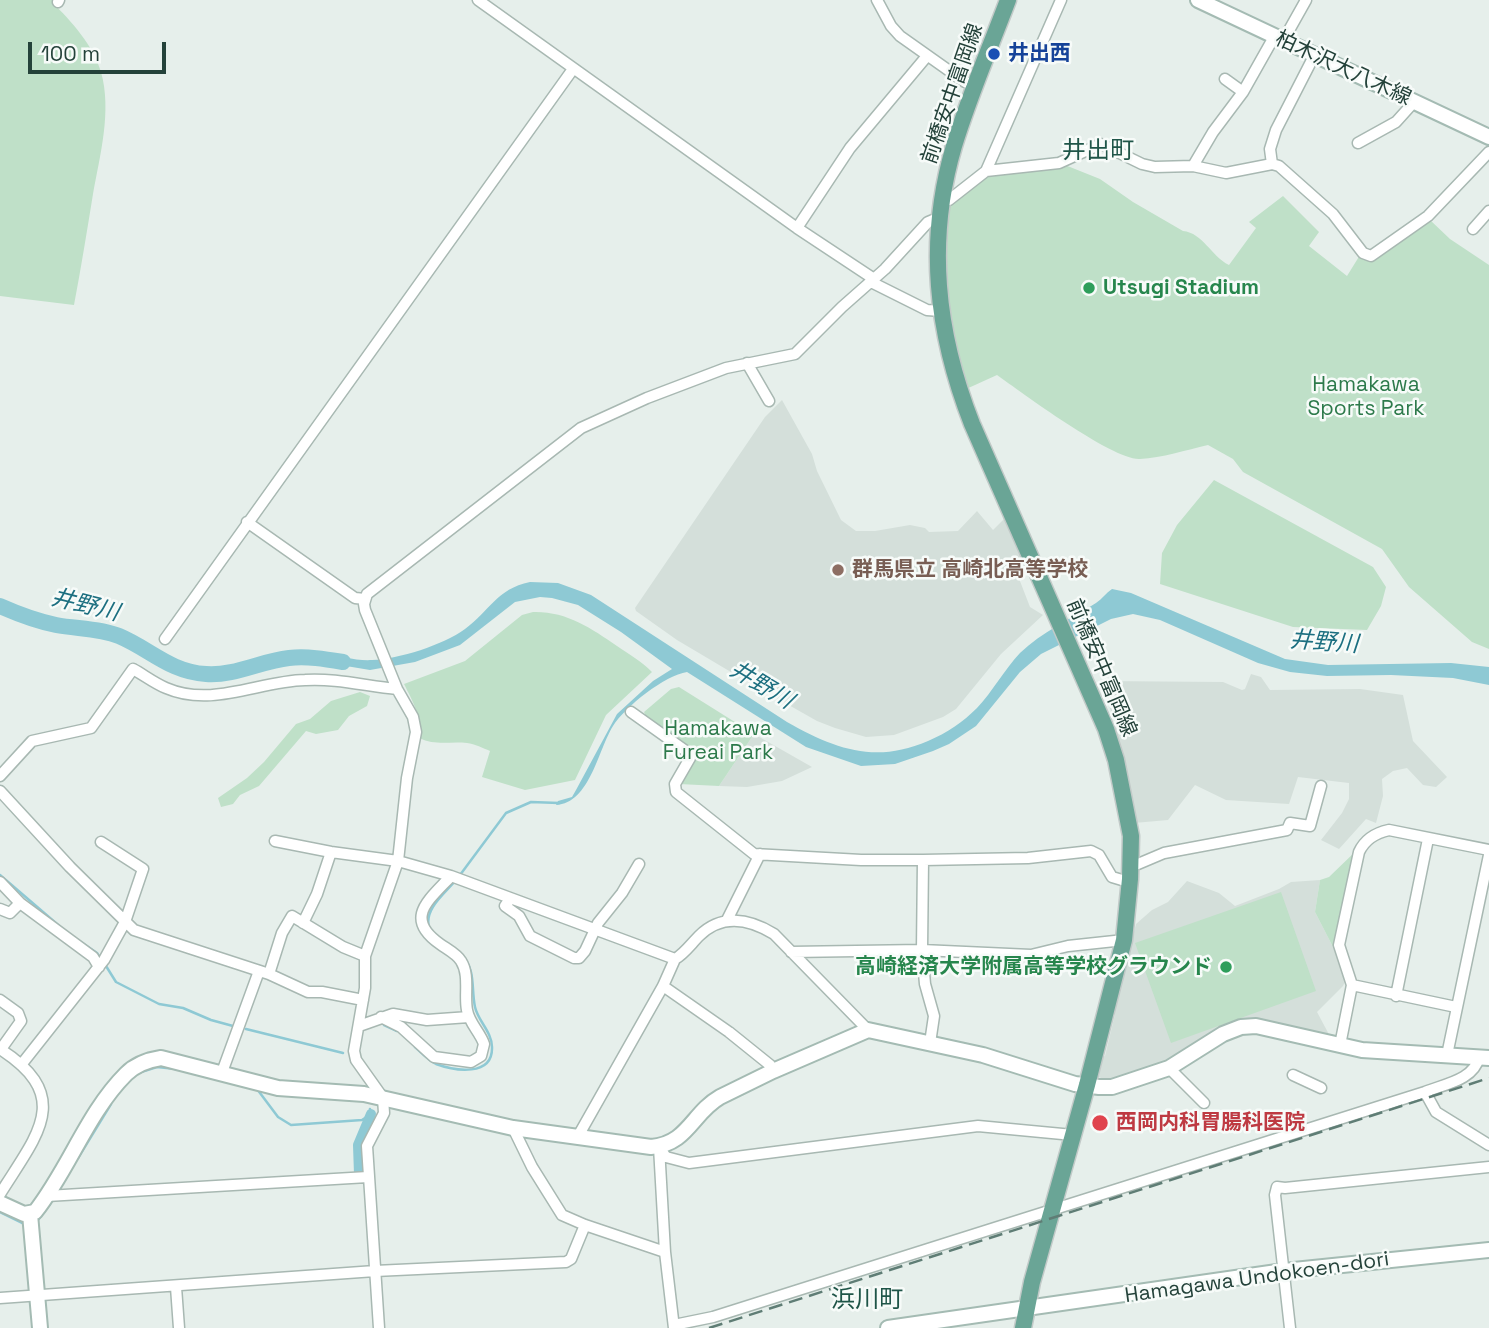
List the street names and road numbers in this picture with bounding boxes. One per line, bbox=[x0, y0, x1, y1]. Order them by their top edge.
street label: 前橋安中富岡線 bbox=[917, 20, 989, 168]
street label: 柏木沢大八木線 bbox=[1271, 27, 1415, 111]
street label: 前橋安中富岡線 bbox=[1061, 595, 1141, 741]
street label: Hamagawa Undokoen-dori bbox=[1123, 1247, 1391, 1309]

